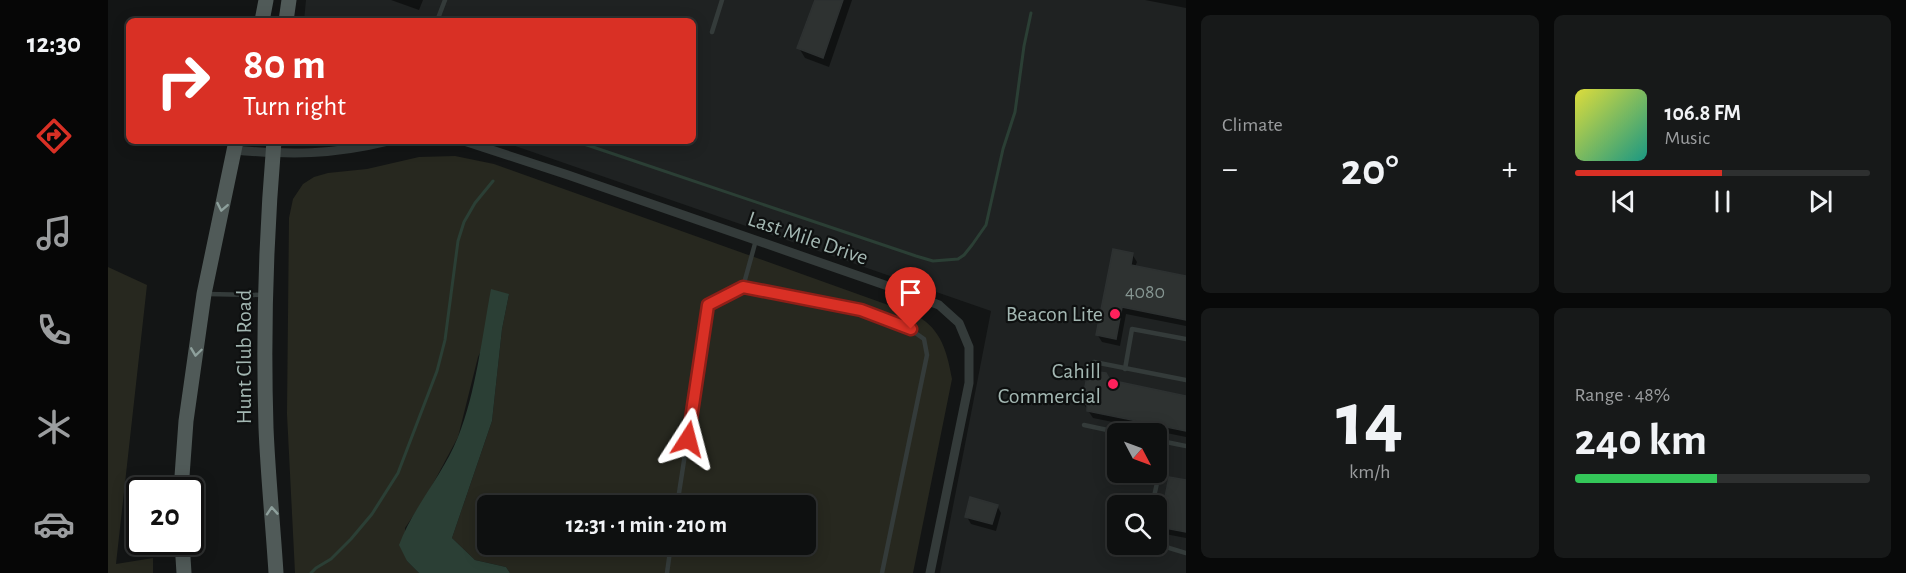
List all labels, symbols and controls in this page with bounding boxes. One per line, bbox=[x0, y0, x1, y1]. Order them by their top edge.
text: 12:30 bbox=[27, 30, 81, 57]
icon: right bbox=[144, 42, 222, 120]
text: 80 m bbox=[243, 44, 326, 86]
text: Turn right bbox=[243, 93, 346, 120]
text: 106.8 FM bbox=[1665, 102, 1741, 124]
icon: directions bbox=[33, 115, 75, 157]
text: Climate bbox=[1222, 115, 1283, 135]
text: Music bbox=[1665, 128, 1710, 148]
text: 20° bbox=[1341, 148, 1399, 193]
text: − bbox=[1222, 153, 1238, 186]
text: + bbox=[1502, 153, 1517, 186]
icon: previous bbox=[1607, 185, 1640, 218]
icon: pause bbox=[1706, 185, 1739, 218]
icon: next bbox=[1804, 185, 1837, 218]
one-way arrow bbox=[216, 201, 229, 211]
street label: Last Mile Drive bbox=[745, 207, 871, 269]
icon: music bbox=[33, 212, 75, 254]
pin bbox=[885, 267, 936, 329]
icon: arrive bbox=[894, 276, 927, 309]
house number: 4080 bbox=[1125, 282, 1165, 302]
street label: Hunt Club Road bbox=[233, 290, 255, 424]
place label: Beacon Lite bbox=[1006, 303, 1103, 325]
marker: Beacon Lite bbox=[1108, 307, 1122, 321]
icon: phone bbox=[33, 309, 75, 351]
one-way arrow bbox=[190, 347, 202, 357]
place label: Cahill Commercial bbox=[998, 360, 1101, 407]
marker: Cahill Commercial bbox=[1106, 377, 1120, 391]
text: 14 bbox=[1336, 382, 1403, 460]
text: Range · 48% bbox=[1575, 385, 1670, 405]
icon: climate bbox=[33, 406, 75, 448]
position arrow bbox=[656, 407, 720, 471]
text: 240 km bbox=[1575, 418, 1707, 463]
north arrow bbox=[1107, 423, 1167, 483]
map controls bbox=[1107, 423, 1167, 555]
text: km/h bbox=[1349, 462, 1390, 482]
speed limit sign: 20 bbox=[126, 477, 204, 555]
button: search bbox=[1107, 495, 1167, 555]
icon: car bbox=[33, 503, 75, 545]
one-way arrow bbox=[265, 507, 278, 516]
text: 12:31 · 1 min · 210 m bbox=[566, 514, 727, 536]

